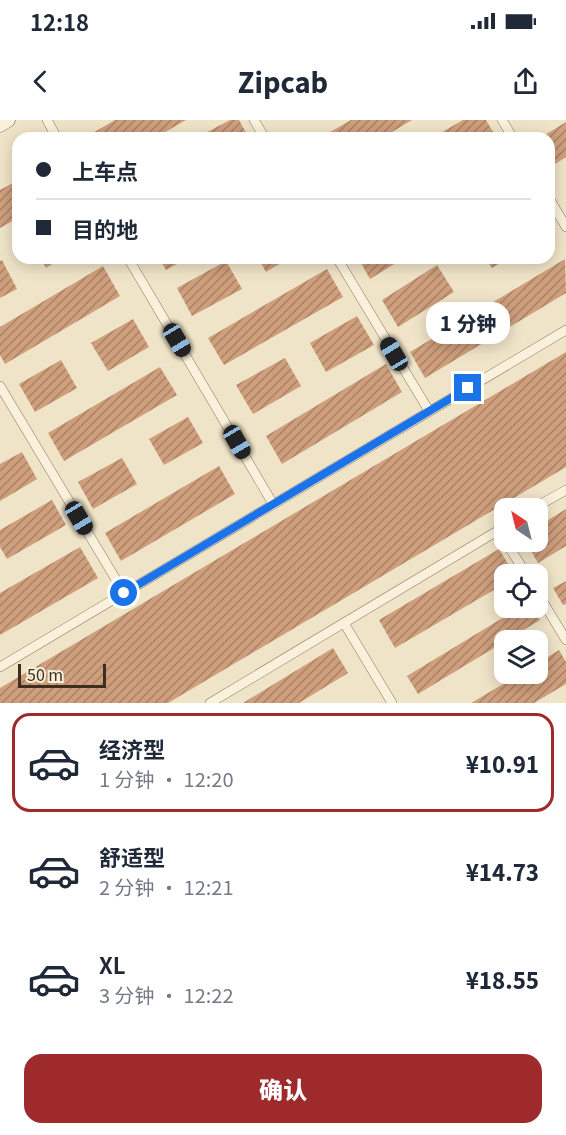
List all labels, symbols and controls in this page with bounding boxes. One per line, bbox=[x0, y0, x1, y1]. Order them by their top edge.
text: 12:18 bbox=[30, 5, 89, 37]
text: Zipcab bbox=[238, 62, 328, 101]
icon: back bbox=[24, 65, 57, 98]
icon: share bbox=[509, 65, 542, 98]
text: 上车点 bbox=[72, 154, 138, 186]
text: 目的地 bbox=[72, 212, 138, 244]
callout: 1 分钟 bbox=[426, 301, 510, 343]
text: 1 分钟 bbox=[440, 308, 496, 337]
car bbox=[160, 320, 194, 360]
car bbox=[377, 334, 411, 374]
route end bbox=[454, 374, 481, 401]
car bbox=[220, 422, 254, 462]
car bbox=[62, 498, 96, 538]
north arrow bbox=[494, 498, 548, 552]
map controls bbox=[494, 498, 548, 684]
button: locate bbox=[494, 564, 548, 618]
route start bbox=[110, 579, 137, 606]
button: layers bbox=[494, 630, 548, 684]
scale bar bbox=[18, 661, 106, 688]
text: 50 m bbox=[27, 662, 63, 686]
text: 经济型 bbox=[99, 732, 165, 764]
icon: car bbox=[27, 736, 81, 790]
text: ¥10.91 bbox=[466, 747, 539, 779]
text: 1 分钟 · 12:20 bbox=[99, 764, 234, 793]
text: 舒适型 bbox=[99, 840, 165, 872]
icon: car bbox=[27, 844, 81, 898]
text: ¥14.73 bbox=[466, 855, 539, 887]
text: 2 分钟 · 12:21 bbox=[99, 872, 234, 901]
text: XL bbox=[99, 948, 126, 980]
icon: car bbox=[27, 952, 81, 1006]
text: ¥18.55 bbox=[466, 963, 539, 995]
text: 3 分钟 · 12:22 bbox=[99, 980, 234, 1009]
button: 确认 bbox=[24, 1054, 542, 1123]

